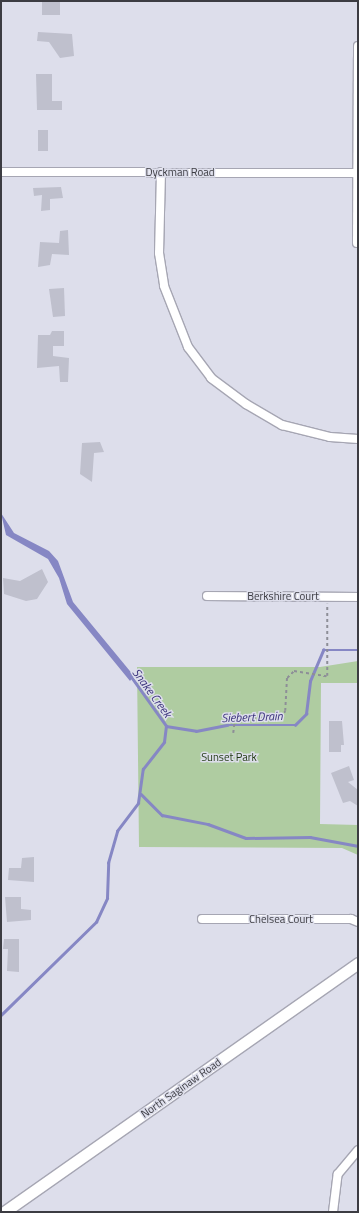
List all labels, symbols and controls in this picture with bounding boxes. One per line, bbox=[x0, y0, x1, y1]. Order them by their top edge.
street label: Dyckman Road bbox=[145, 165, 215, 179]
street label: Berkshire Court bbox=[247, 589, 319, 603]
water label: Snake Creek bbox=[129, 666, 175, 720]
water label: Siebert Drain bbox=[221, 709, 283, 725]
park label: Sunset Park bbox=[201, 750, 257, 764]
street label: Chelsea Court bbox=[249, 912, 313, 926]
street label: North Saginaw Road bbox=[138, 1055, 224, 1121]

